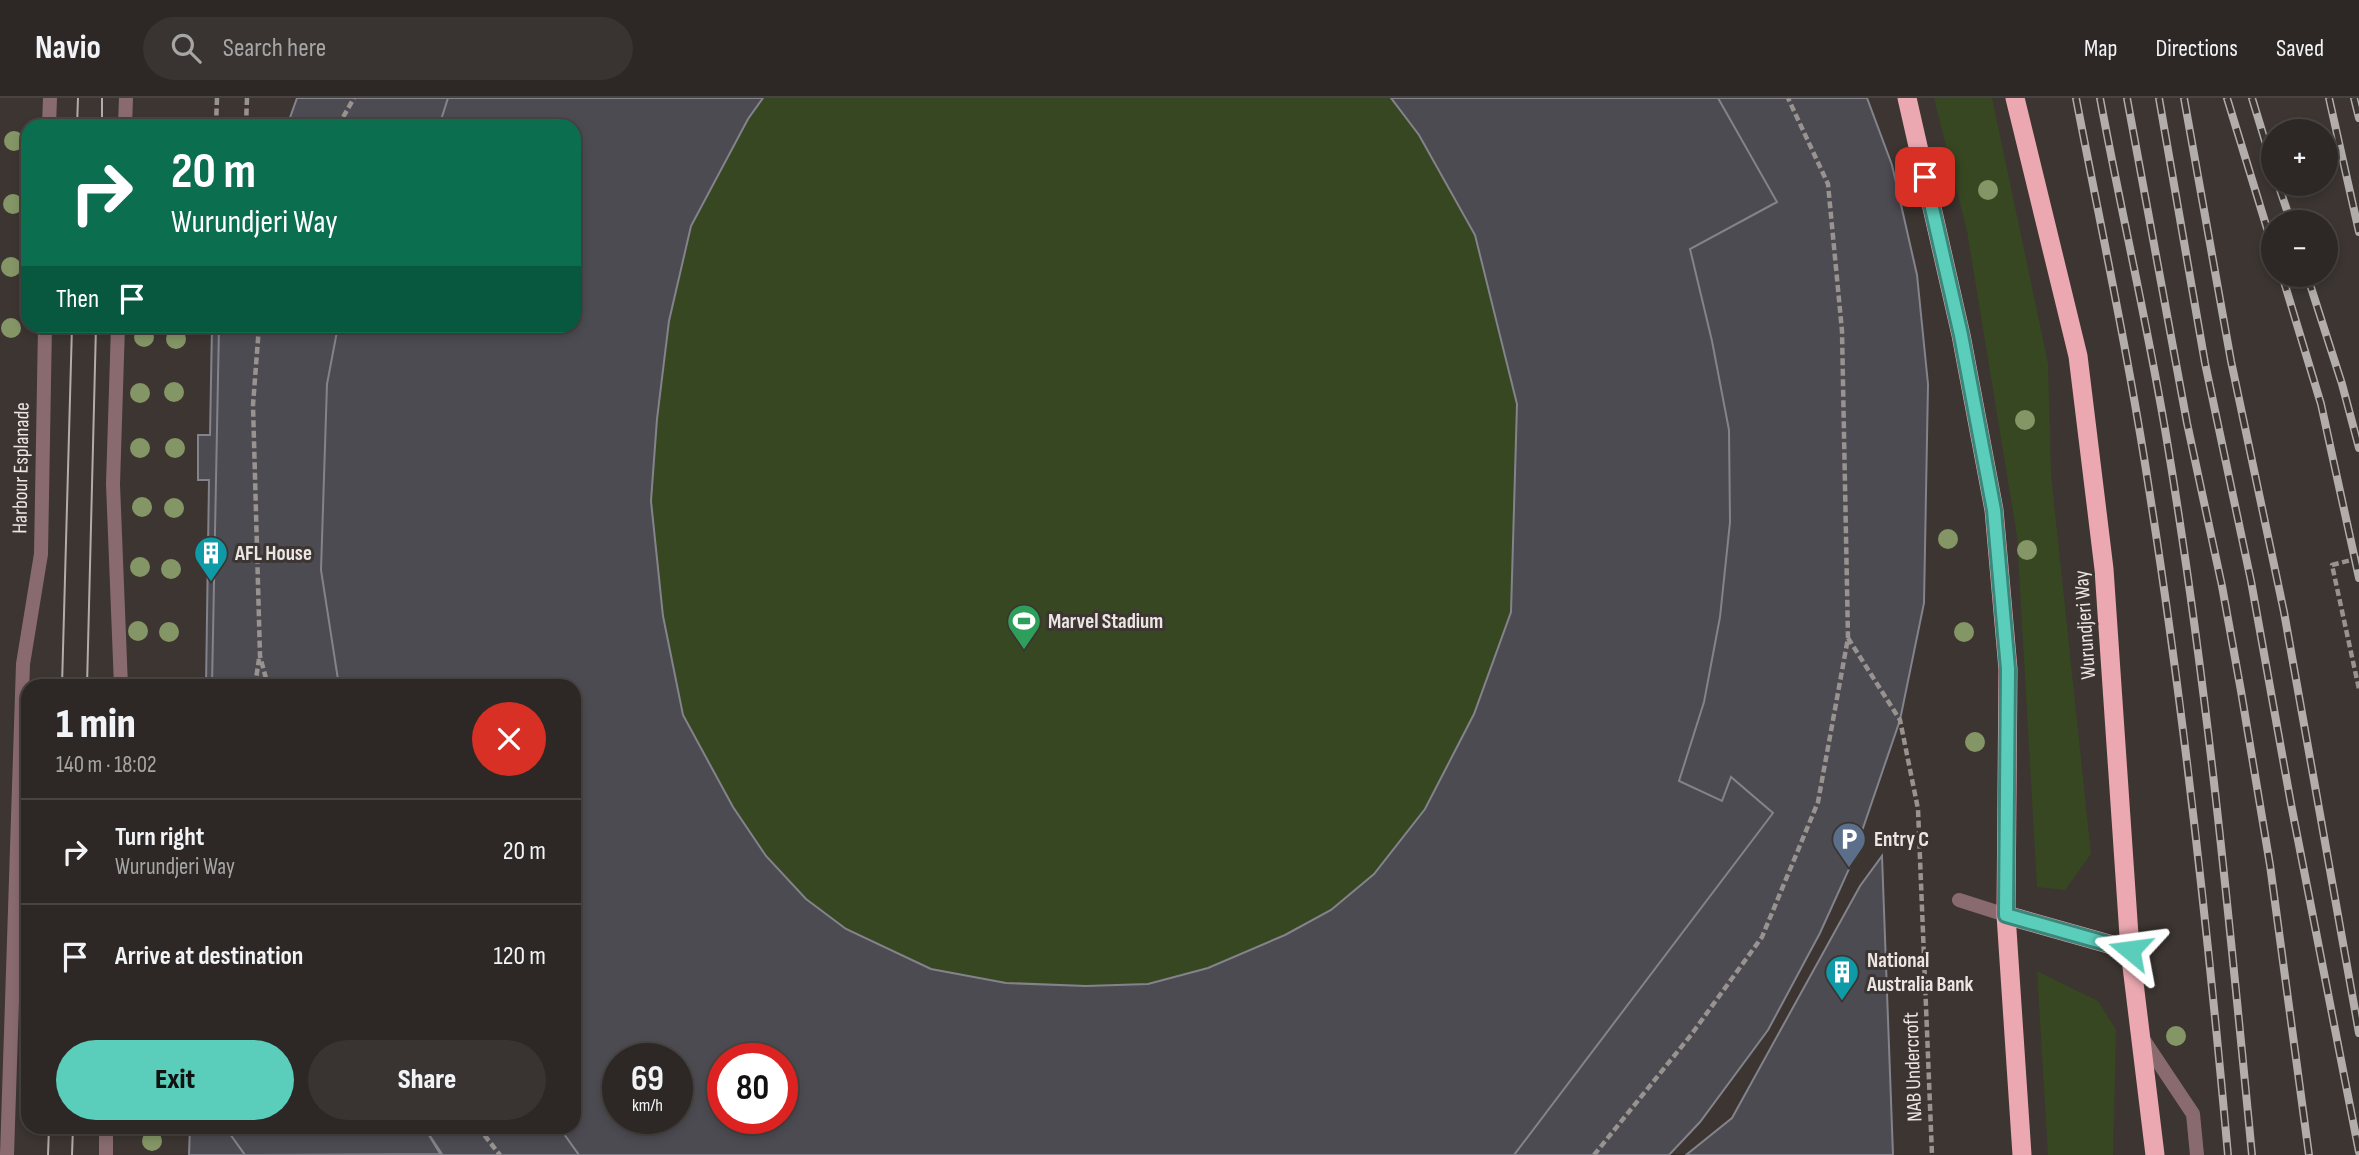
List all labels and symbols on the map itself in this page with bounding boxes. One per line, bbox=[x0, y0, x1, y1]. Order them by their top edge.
pin bbox=[1895, 147, 1955, 207]
street label: Harbour Esplanade bbox=[7, 402, 35, 534]
building icon: AFL House bbox=[192, 534, 230, 583]
place label: AFL House bbox=[234, 541, 312, 566]
street label: Wurundjeri Way bbox=[2069, 570, 2101, 680]
sports icon: Marvel Stadium bbox=[1005, 602, 1043, 651]
place label: Marvel Stadium bbox=[1048, 609, 1163, 634]
parking icon: Entry C bbox=[1830, 820, 1868, 869]
place label: Entry C bbox=[1874, 827, 1929, 852]
position arrow bbox=[2093, 913, 2167, 987]
place label: National Australia Bank bbox=[1866, 948, 1974, 997]
building icon: National Australia Bank bbox=[1823, 953, 1861, 1002]
street label: NAB Undercroft bbox=[1899, 1012, 1927, 1122]
speed limit sign: 80 bbox=[707, 1043, 798, 1134]

